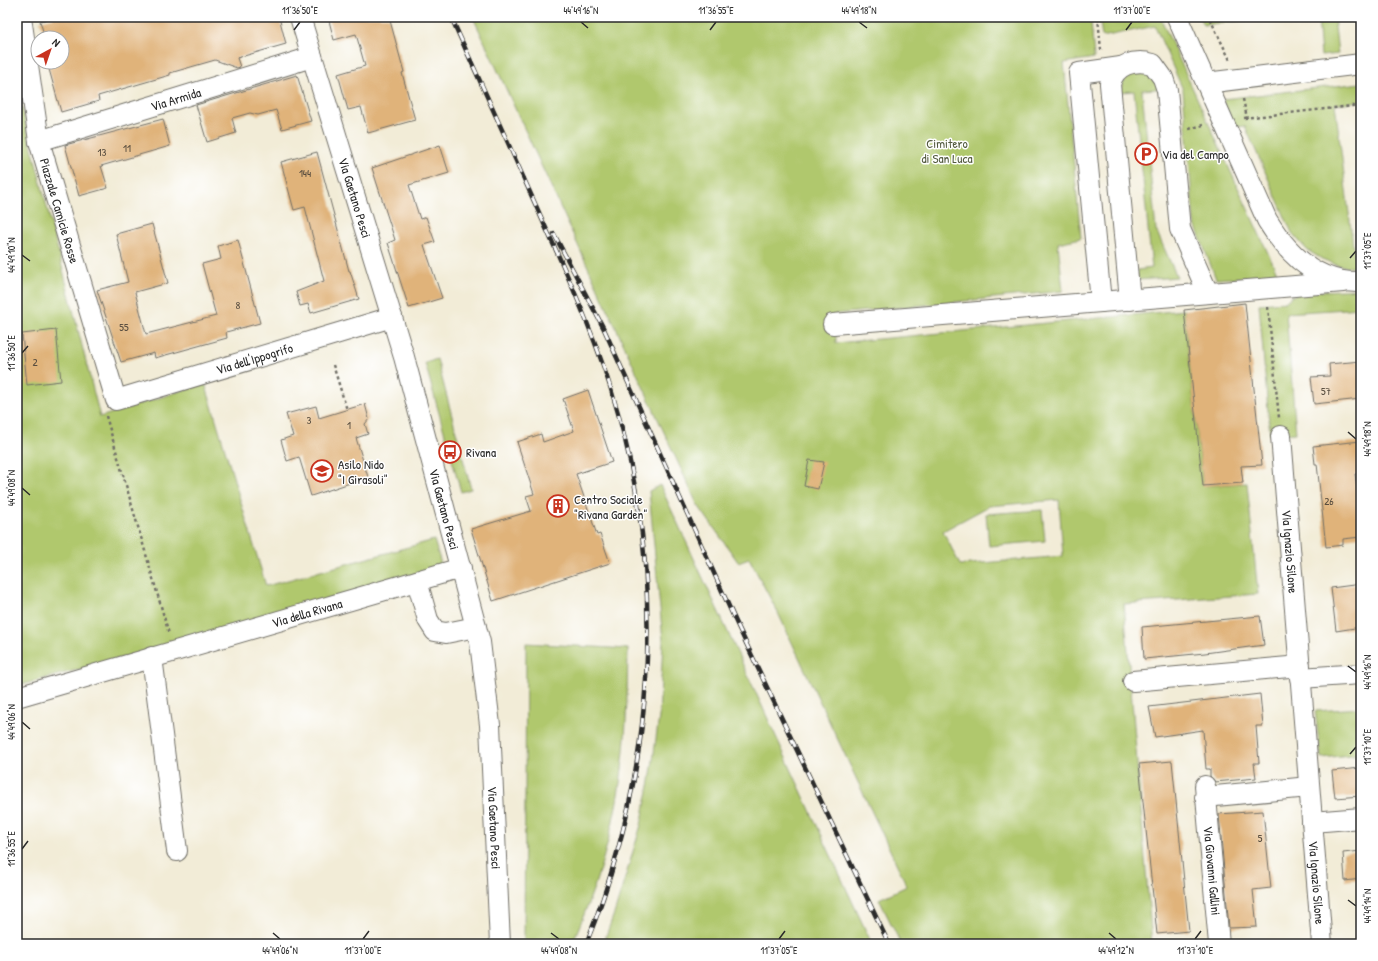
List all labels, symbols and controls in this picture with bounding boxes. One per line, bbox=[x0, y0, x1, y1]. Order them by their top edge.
text: 11°36'50"E bbox=[282, 4, 319, 17]
text: 44°49'16"N bbox=[564, 4, 598, 17]
text: 11°36'55"E bbox=[698, 4, 734, 17]
text: 44°49'18"N bbox=[841, 4, 877, 17]
text: 11°37'00"E bbox=[1113, 4, 1151, 17]
north arrow bbox=[30, 30, 70, 70]
text: N bbox=[50, 35, 63, 50]
street label: Via Armida bbox=[148, 83, 203, 115]
park label: Cimitero di San Luca bbox=[921, 134, 973, 167]
house number: 11 bbox=[123, 141, 131, 155]
parking icon: Via del Campo bbox=[1133, 141, 1159, 167]
house number: 13 bbox=[98, 145, 107, 159]
place label: Via del Campo bbox=[1162, 145, 1229, 163]
street label: Via Gaetano Pesci bbox=[335, 155, 376, 240]
street label: Piazzale Camicie Rosse bbox=[36, 156, 84, 265]
house number: 144 bbox=[299, 166, 311, 180]
text: 11°37'05"E bbox=[1361, 232, 1374, 269]
text: 44°49'10"N bbox=[5, 237, 18, 273]
house number: 8 bbox=[236, 298, 241, 312]
house number: 55 bbox=[119, 320, 129, 334]
text: 11°36'50"E bbox=[5, 334, 18, 371]
street label: Via dell'Ippogrifo bbox=[214, 338, 295, 378]
house number: 2 bbox=[32, 355, 38, 369]
house number: 57 bbox=[1321, 384, 1331, 398]
house number: 3 bbox=[307, 413, 312, 427]
house number: 1 bbox=[347, 418, 351, 432]
text: 44°49'18"N bbox=[1361, 421, 1374, 457]
bus stop icon: Rivana bbox=[437, 439, 463, 465]
place label: Rivana bbox=[466, 443, 496, 461]
place label: Asilo Nido "I Girasoli" bbox=[338, 455, 388, 488]
school or university icon: Asilo Nido "I Girasoli" bbox=[309, 458, 335, 484]
street label: Via Gaetano Pesci bbox=[425, 467, 464, 552]
text: 44°49'08"N bbox=[5, 470, 18, 506]
place label: Centro Sociale "Rivana Garden" bbox=[574, 490, 647, 523]
building icon: Centro Sociale "Rivana Garden" bbox=[545, 493, 571, 519]
house number: 26 bbox=[1324, 494, 1334, 508]
street label: Via Ignazio Silone bbox=[1278, 509, 1303, 594]
street label: Via della Rivana bbox=[270, 594, 344, 631]
text: 44°49'16"N bbox=[1361, 655, 1374, 689]
text: 44°49'06"N bbox=[5, 704, 18, 740]
text: 11°37'10"E bbox=[1361, 728, 1374, 765]
street label: Via Gaetano Pesci bbox=[484, 786, 506, 870]
street label: Via Giovanni Gallini bbox=[1200, 825, 1225, 916]
text: 11°36'55"E bbox=[5, 831, 18, 867]
house number: 5 bbox=[1258, 831, 1263, 845]
street label: Via Ignazio Silone bbox=[1305, 840, 1329, 925]
text: 44°49'14"N bbox=[1361, 889, 1374, 923]
text: 44°49'06"N bbox=[262, 944, 298, 957]
text: 11°37'00"E bbox=[344, 944, 382, 957]
text: 44°49'08"N bbox=[541, 944, 577, 957]
text: 11°37'05"E bbox=[761, 944, 798, 957]
text: 44°49'12"N bbox=[1098, 944, 1134, 957]
text: 11°37'10"E bbox=[1177, 944, 1214, 957]

